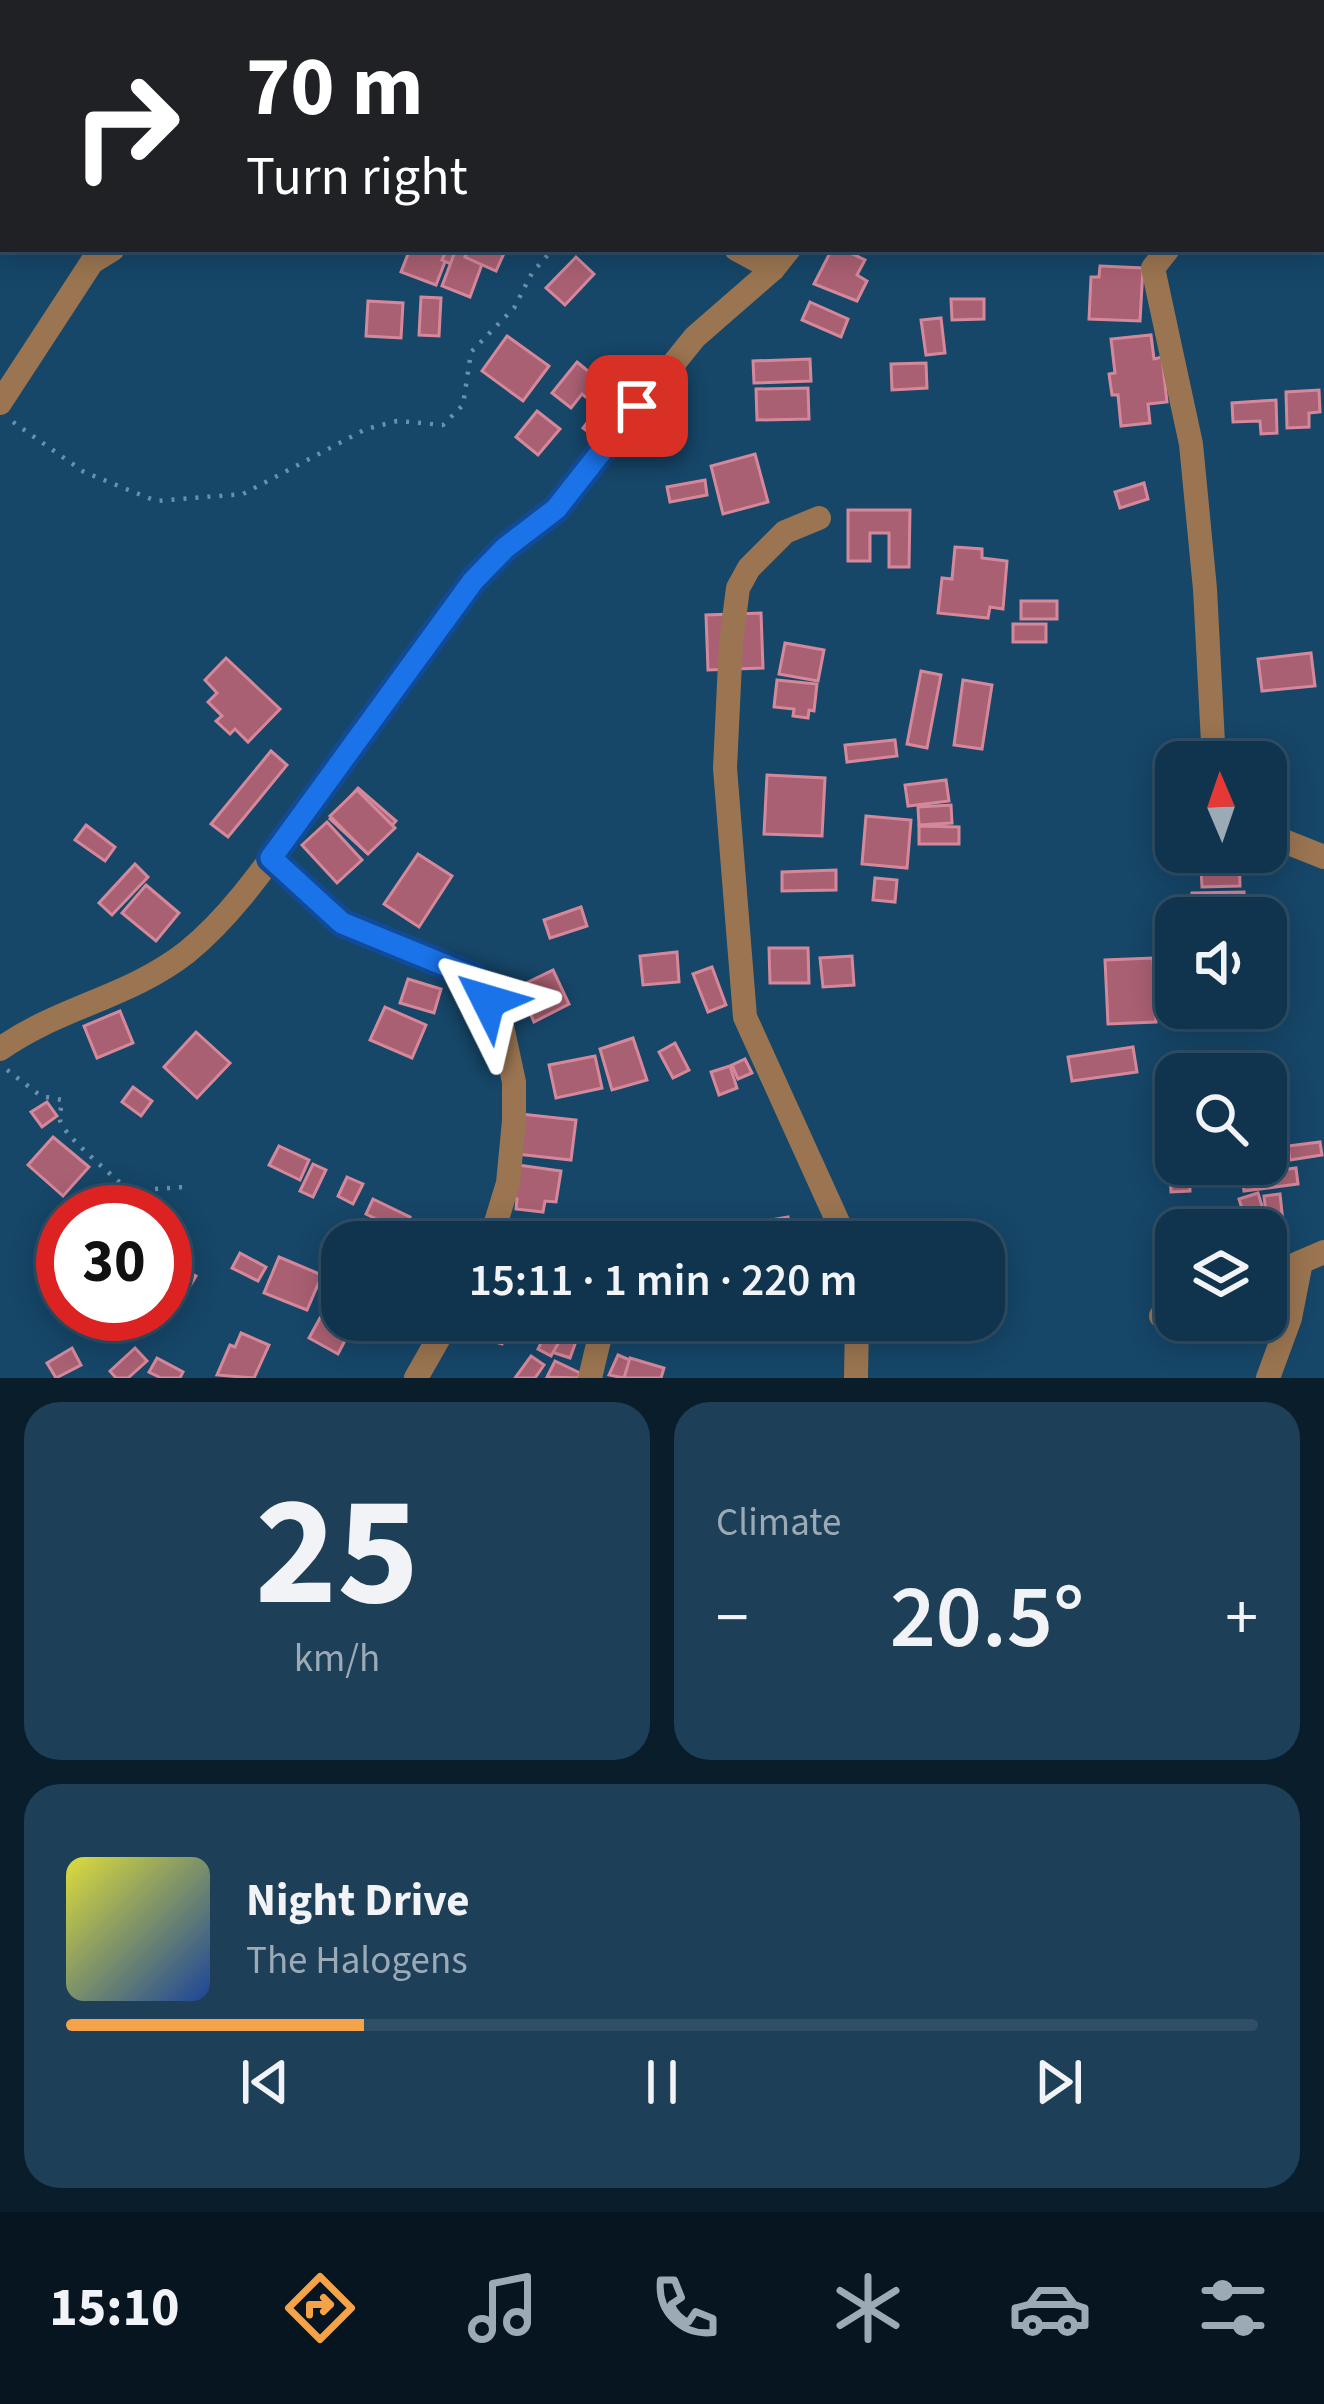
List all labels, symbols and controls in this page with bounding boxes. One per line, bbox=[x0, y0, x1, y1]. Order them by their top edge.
text: 70 m bbox=[246, 28, 424, 148]
icon: right bbox=[48, 48, 204, 204]
text: Turn right bbox=[246, 139, 468, 216]
pin bbox=[586, 355, 688, 457]
icon: arrive bbox=[604, 373, 670, 439]
north arrow bbox=[1155, 741, 1287, 873]
map controls bbox=[1155, 741, 1287, 1341]
button: sound bbox=[1155, 897, 1287, 1029]
position arrow bbox=[425, 938, 551, 1064]
button: search bbox=[1155, 1053, 1287, 1185]
speed limit sign: 30 bbox=[36, 1185, 192, 1341]
button: layers bbox=[1155, 1209, 1287, 1341]
text: 15:11 · 1 min · 220 m bbox=[469, 1249, 857, 1313]
text: 25 bbox=[255, 1442, 419, 1664]
text: Climate bbox=[716, 1495, 841, 1551]
text: 20.5° bbox=[890, 1554, 1084, 1682]
text: − bbox=[716, 1571, 749, 1665]
text: + bbox=[1225, 1571, 1258, 1665]
text: km/h bbox=[294, 1631, 380, 1687]
text: Night Drive bbox=[246, 1869, 470, 1933]
text: The Halogens bbox=[246, 1933, 468, 1989]
icon: previous bbox=[232, 2049, 298, 2115]
icon: pause bbox=[629, 2049, 695, 2115]
icon: next bbox=[1026, 2049, 1092, 2115]
icon: directions bbox=[278, 2266, 362, 2350]
icon: music bbox=[461, 2266, 545, 2350]
icon: phone bbox=[643, 2266, 727, 2350]
icon: climate bbox=[826, 2266, 910, 2350]
icon: car bbox=[1008, 2266, 1092, 2350]
icon: filters bbox=[1191, 2266, 1275, 2350]
text: 15:10 bbox=[49, 2270, 180, 2347]

